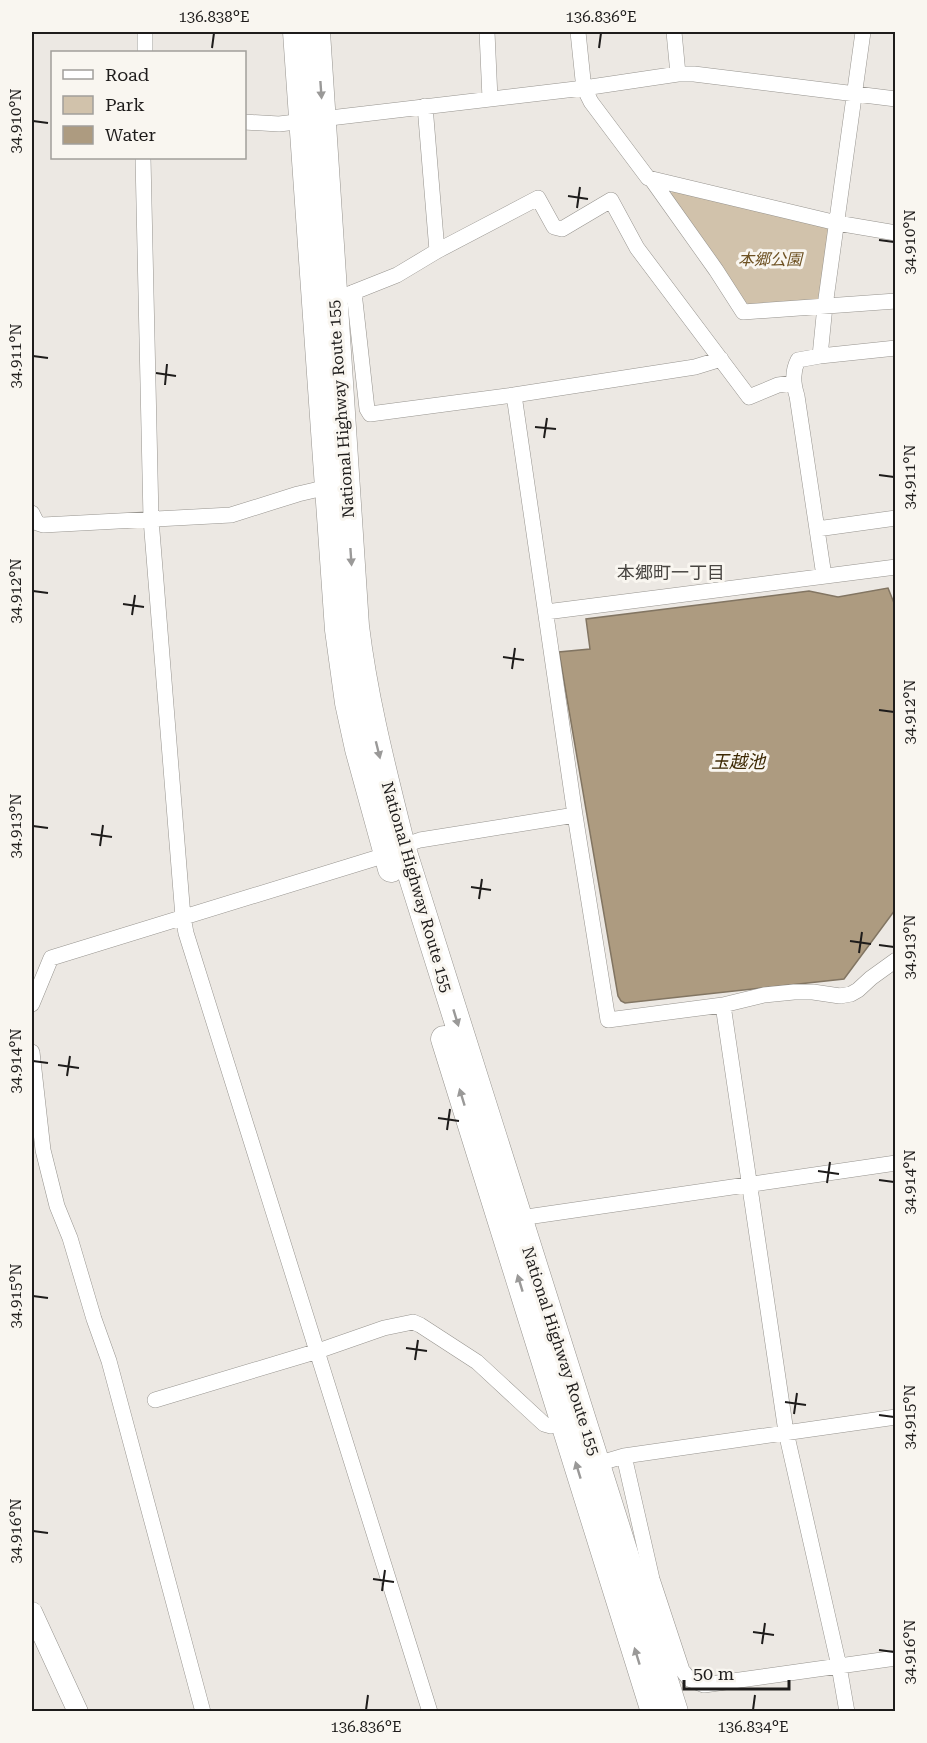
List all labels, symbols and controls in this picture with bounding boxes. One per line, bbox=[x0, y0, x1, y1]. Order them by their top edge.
text: 136.838°E bbox=[178, 8, 250, 26]
text: 136.836°E bbox=[565, 8, 637, 26]
legend bbox=[51, 51, 246, 159]
text: Road bbox=[105, 64, 150, 85]
one-way arrow bbox=[317, 80, 326, 99]
text: 34.910°N bbox=[7, 88, 25, 154]
text: Park bbox=[105, 94, 145, 115]
text: Water bbox=[105, 124, 156, 145]
text: 34.910°N bbox=[901, 209, 919, 275]
park label: 本郷公園 bbox=[738, 250, 804, 269]
street label: National Highway Route 155 bbox=[324, 299, 358, 519]
text: 34.911°N bbox=[7, 323, 25, 389]
text: 34.911°N bbox=[901, 444, 919, 510]
one-way arrow bbox=[346, 547, 356, 566]
text: 34.912°N bbox=[7, 558, 25, 624]
district label: 本郷町一丁目 bbox=[617, 562, 725, 583]
text: 34.912°N bbox=[901, 679, 919, 745]
one-way arrow bbox=[373, 741, 383, 759]
water label: 玉越池 bbox=[711, 751, 767, 772]
street label: National Highway Route 155 bbox=[378, 779, 456, 995]
text: 34.913°N bbox=[7, 793, 25, 859]
text: 34.913°N bbox=[901, 914, 919, 980]
one-way arrow bbox=[452, 1009, 461, 1027]
text: 34.914°N bbox=[7, 1028, 25, 1094]
one-way arrow bbox=[457, 1088, 466, 1106]
text: 34.914°N bbox=[901, 1149, 919, 1215]
street label: National Highway Route 155 bbox=[518, 1244, 604, 1458]
text: 34.915°N bbox=[7, 1263, 25, 1329]
one-way arrow bbox=[515, 1274, 524, 1292]
text: 34.915°N bbox=[901, 1384, 919, 1450]
one-way arrow bbox=[573, 1461, 582, 1479]
text: 34.916°N bbox=[7, 1498, 25, 1564]
text: 34.916°N bbox=[901, 1619, 919, 1685]
one-way arrow bbox=[632, 1647, 641, 1665]
scale bar bbox=[684, 1653, 789, 1691]
text: 50 m bbox=[693, 1663, 734, 1684]
text: 136.836°E bbox=[330, 1718, 402, 1736]
text: 136.834°E bbox=[717, 1718, 789, 1736]

